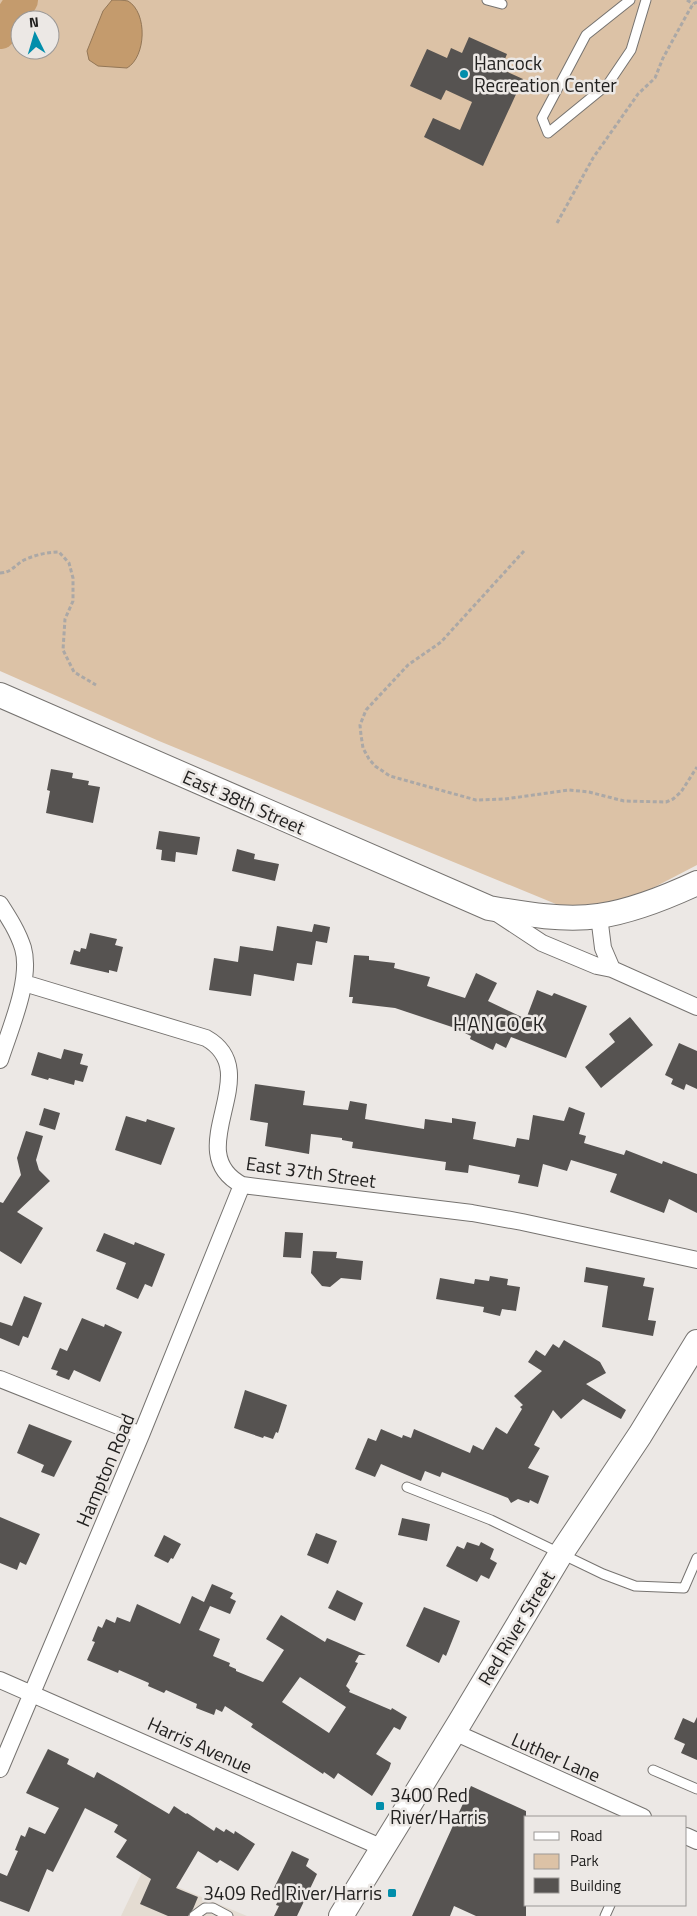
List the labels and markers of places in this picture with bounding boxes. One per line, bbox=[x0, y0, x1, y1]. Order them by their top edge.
place label: Hancock Recreation Center bbox=[474, 48, 617, 99]
marker: Hancock Recreation Center bbox=[458, 68, 470, 80]
place label: 3400 Red River/Harris bbox=[390, 1780, 487, 1831]
marker: 3400 Red River/Harris bbox=[374, 1800, 386, 1812]
place label: 3409 Red River/Harris bbox=[203, 1878, 382, 1907]
marker: 3409 Red River/Harris bbox=[386, 1887, 398, 1899]

